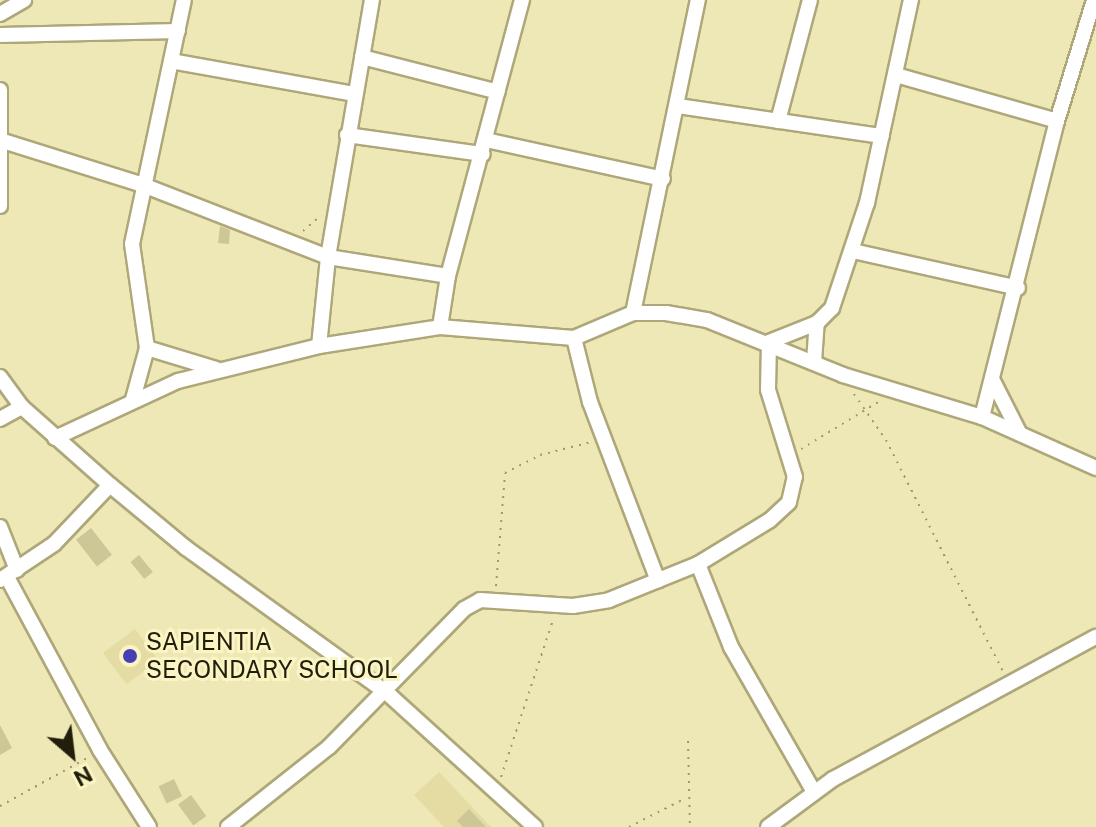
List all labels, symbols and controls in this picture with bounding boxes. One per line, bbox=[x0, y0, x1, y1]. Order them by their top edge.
place label: SAPIENTIA SECONDARY SCHOOL bbox=[146, 628, 398, 684]
marker: SAPIENTIA SECONDARY SCHOOL bbox=[121, 647, 139, 665]
north arrow bbox=[32, 715, 112, 795]
text: N bbox=[70, 761, 97, 792]

